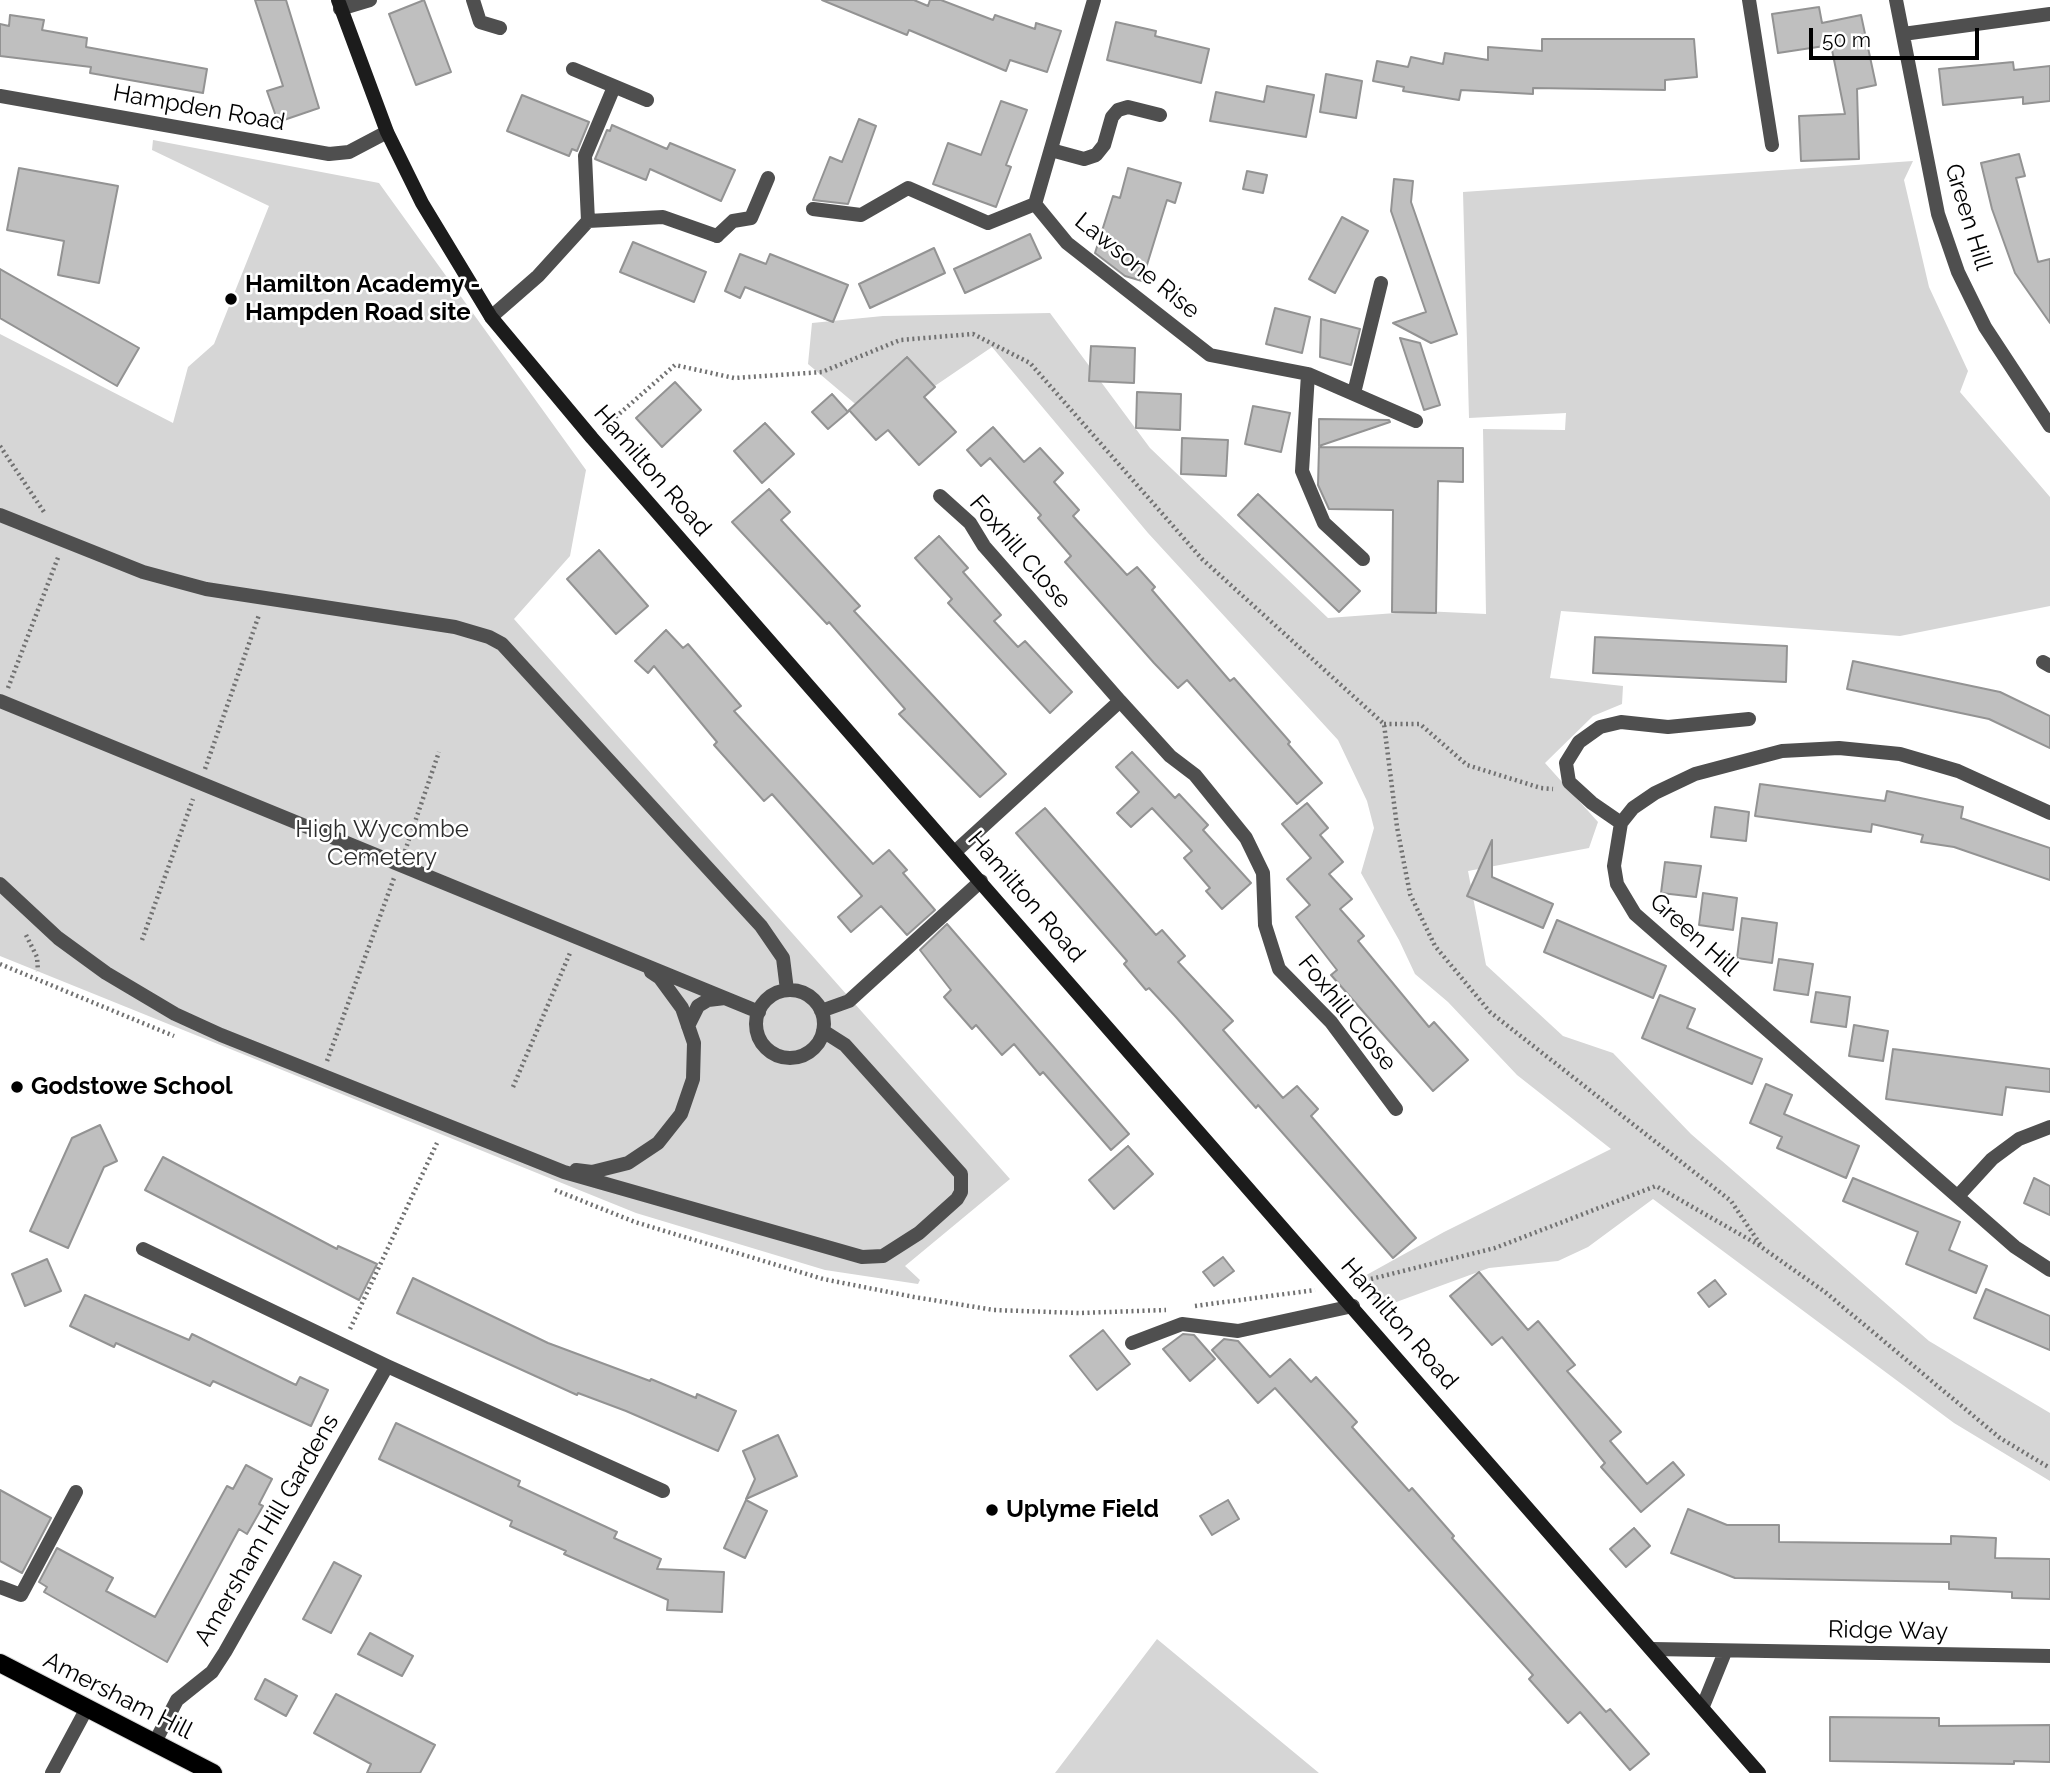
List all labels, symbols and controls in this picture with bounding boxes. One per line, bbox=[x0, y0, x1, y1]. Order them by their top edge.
scale bar bbox=[1812, 14, 1982, 58]
text: 50 m bbox=[1822, 27, 1871, 52]
street label: Hampden Road bbox=[111, 79, 287, 137]
street label: Green Hill bbox=[1938, 160, 1998, 274]
street label: Lawsone Rise bbox=[1069, 207, 1205, 325]
place label: Hamilton Academy - Hampden Road site bbox=[245, 271, 480, 327]
marker: Hamilton Academy - Hampden Road site bbox=[223, 291, 239, 307]
street label: Hamilton Road bbox=[587, 400, 717, 542]
street label: Foxhill Close bbox=[963, 490, 1077, 614]
park label: High Wycombe Cemetery bbox=[295, 816, 469, 872]
street label: Hamilton Road bbox=[961, 826, 1091, 968]
street label: Green Hill bbox=[1644, 888, 1744, 982]
street label: Foxhill Close bbox=[1292, 949, 1402, 1077]
place label: Godstowe School bbox=[31, 1073, 233, 1101]
marker: Godstowe School bbox=[9, 1079, 25, 1095]
street label: Hamilton Road bbox=[1334, 1253, 1464, 1395]
street label: Amersham Hill Gardens bbox=[189, 1409, 345, 1651]
place label: Uplyme Field bbox=[1006, 1496, 1159, 1524]
marker: Uplyme Field bbox=[984, 1502, 1000, 1518]
street label: Ridge Way bbox=[1828, 1616, 1948, 1646]
street label: Amersham Hill bbox=[39, 1646, 197, 1746]

